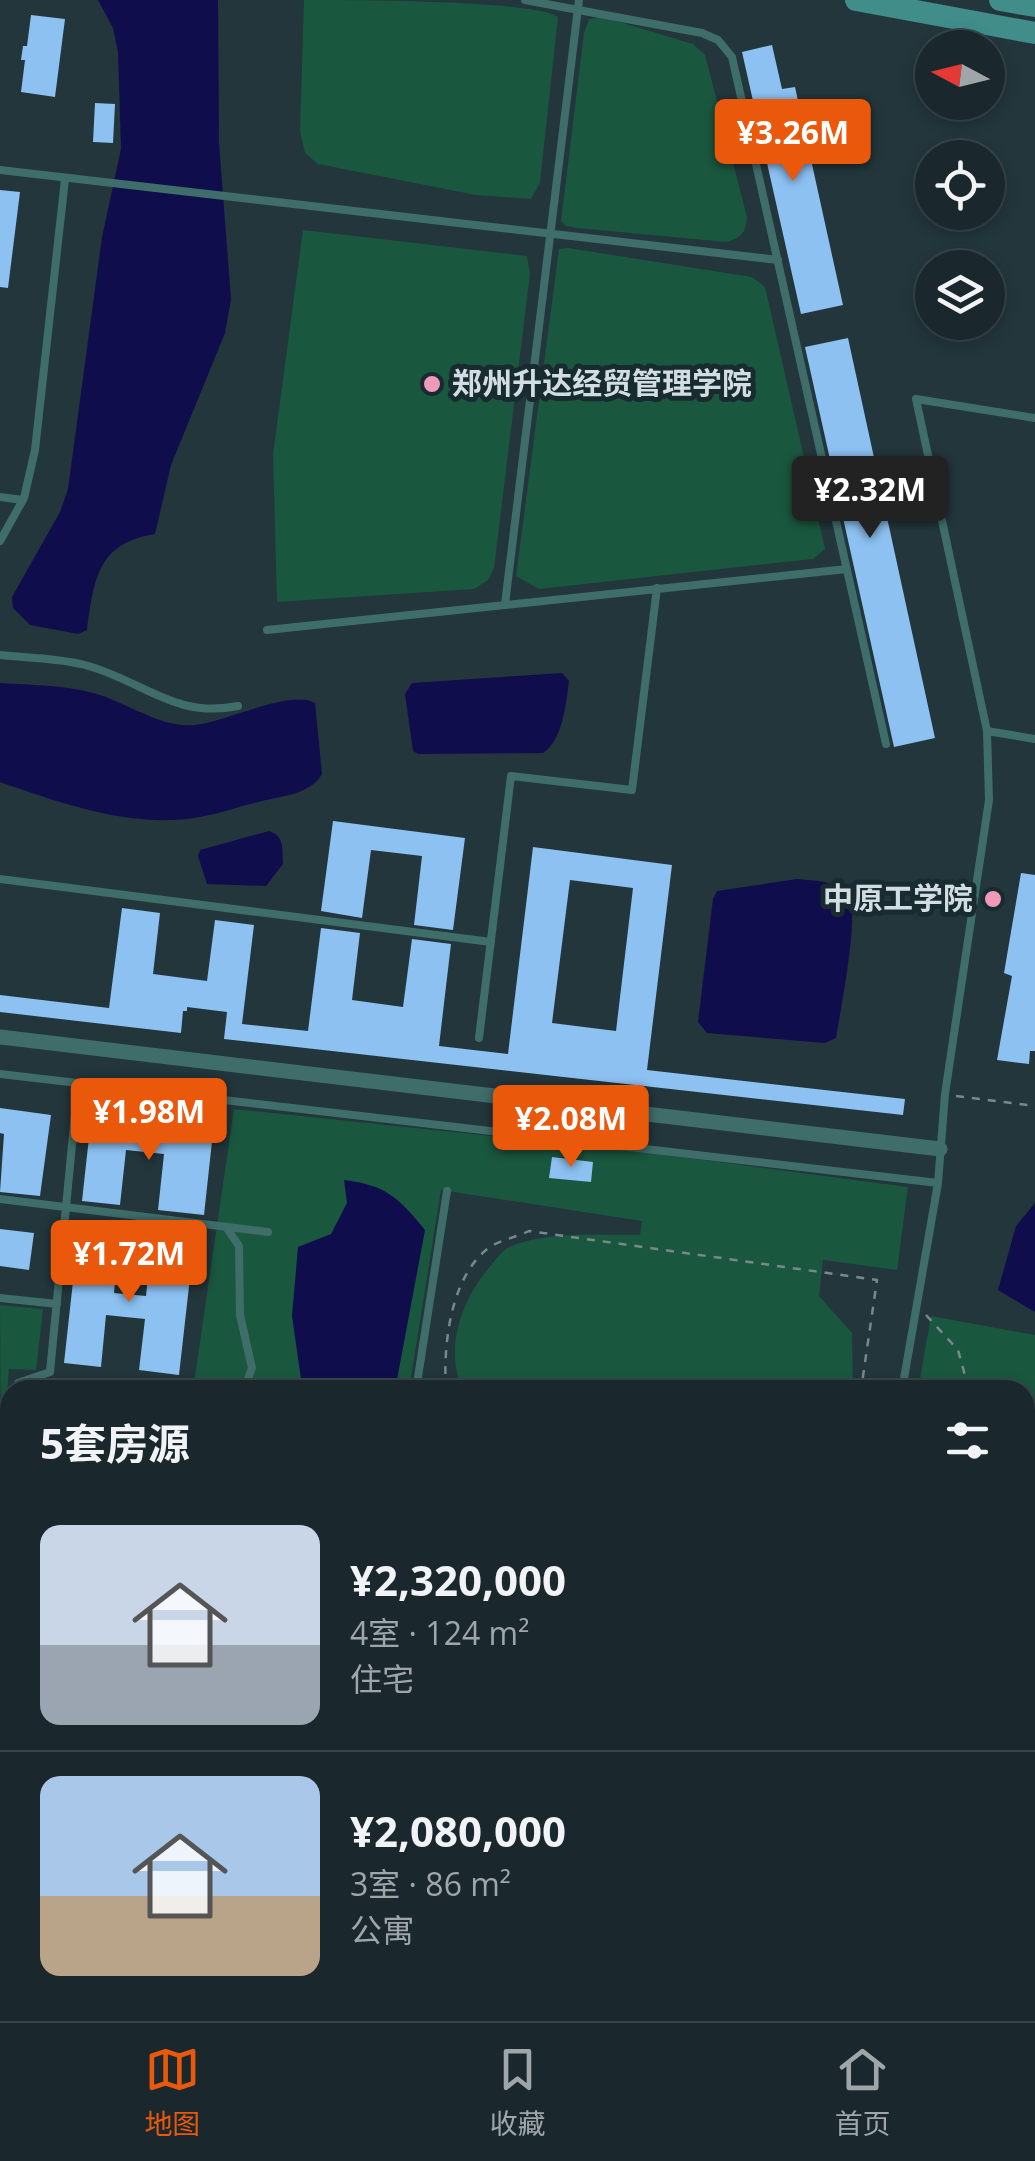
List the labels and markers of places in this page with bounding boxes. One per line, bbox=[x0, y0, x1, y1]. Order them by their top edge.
pin: ¥3.26M bbox=[712, 99, 874, 184]
place label: 郑州升达经贸管理学院 bbox=[452, 362, 752, 403]
marker: 郑州升达经贸管理学院 bbox=[421, 373, 443, 395]
pin: ¥2.32M bbox=[789, 456, 951, 541]
place label: 中原工学院 bbox=[823, 877, 973, 918]
marker: 中原工学院 bbox=[982, 888, 1004, 910]
pin: ¥1.98M bbox=[68, 1078, 230, 1163]
pin: ¥2.08M bbox=[490, 1085, 652, 1170]
pin: ¥1.72M bbox=[48, 1220, 210, 1305]

